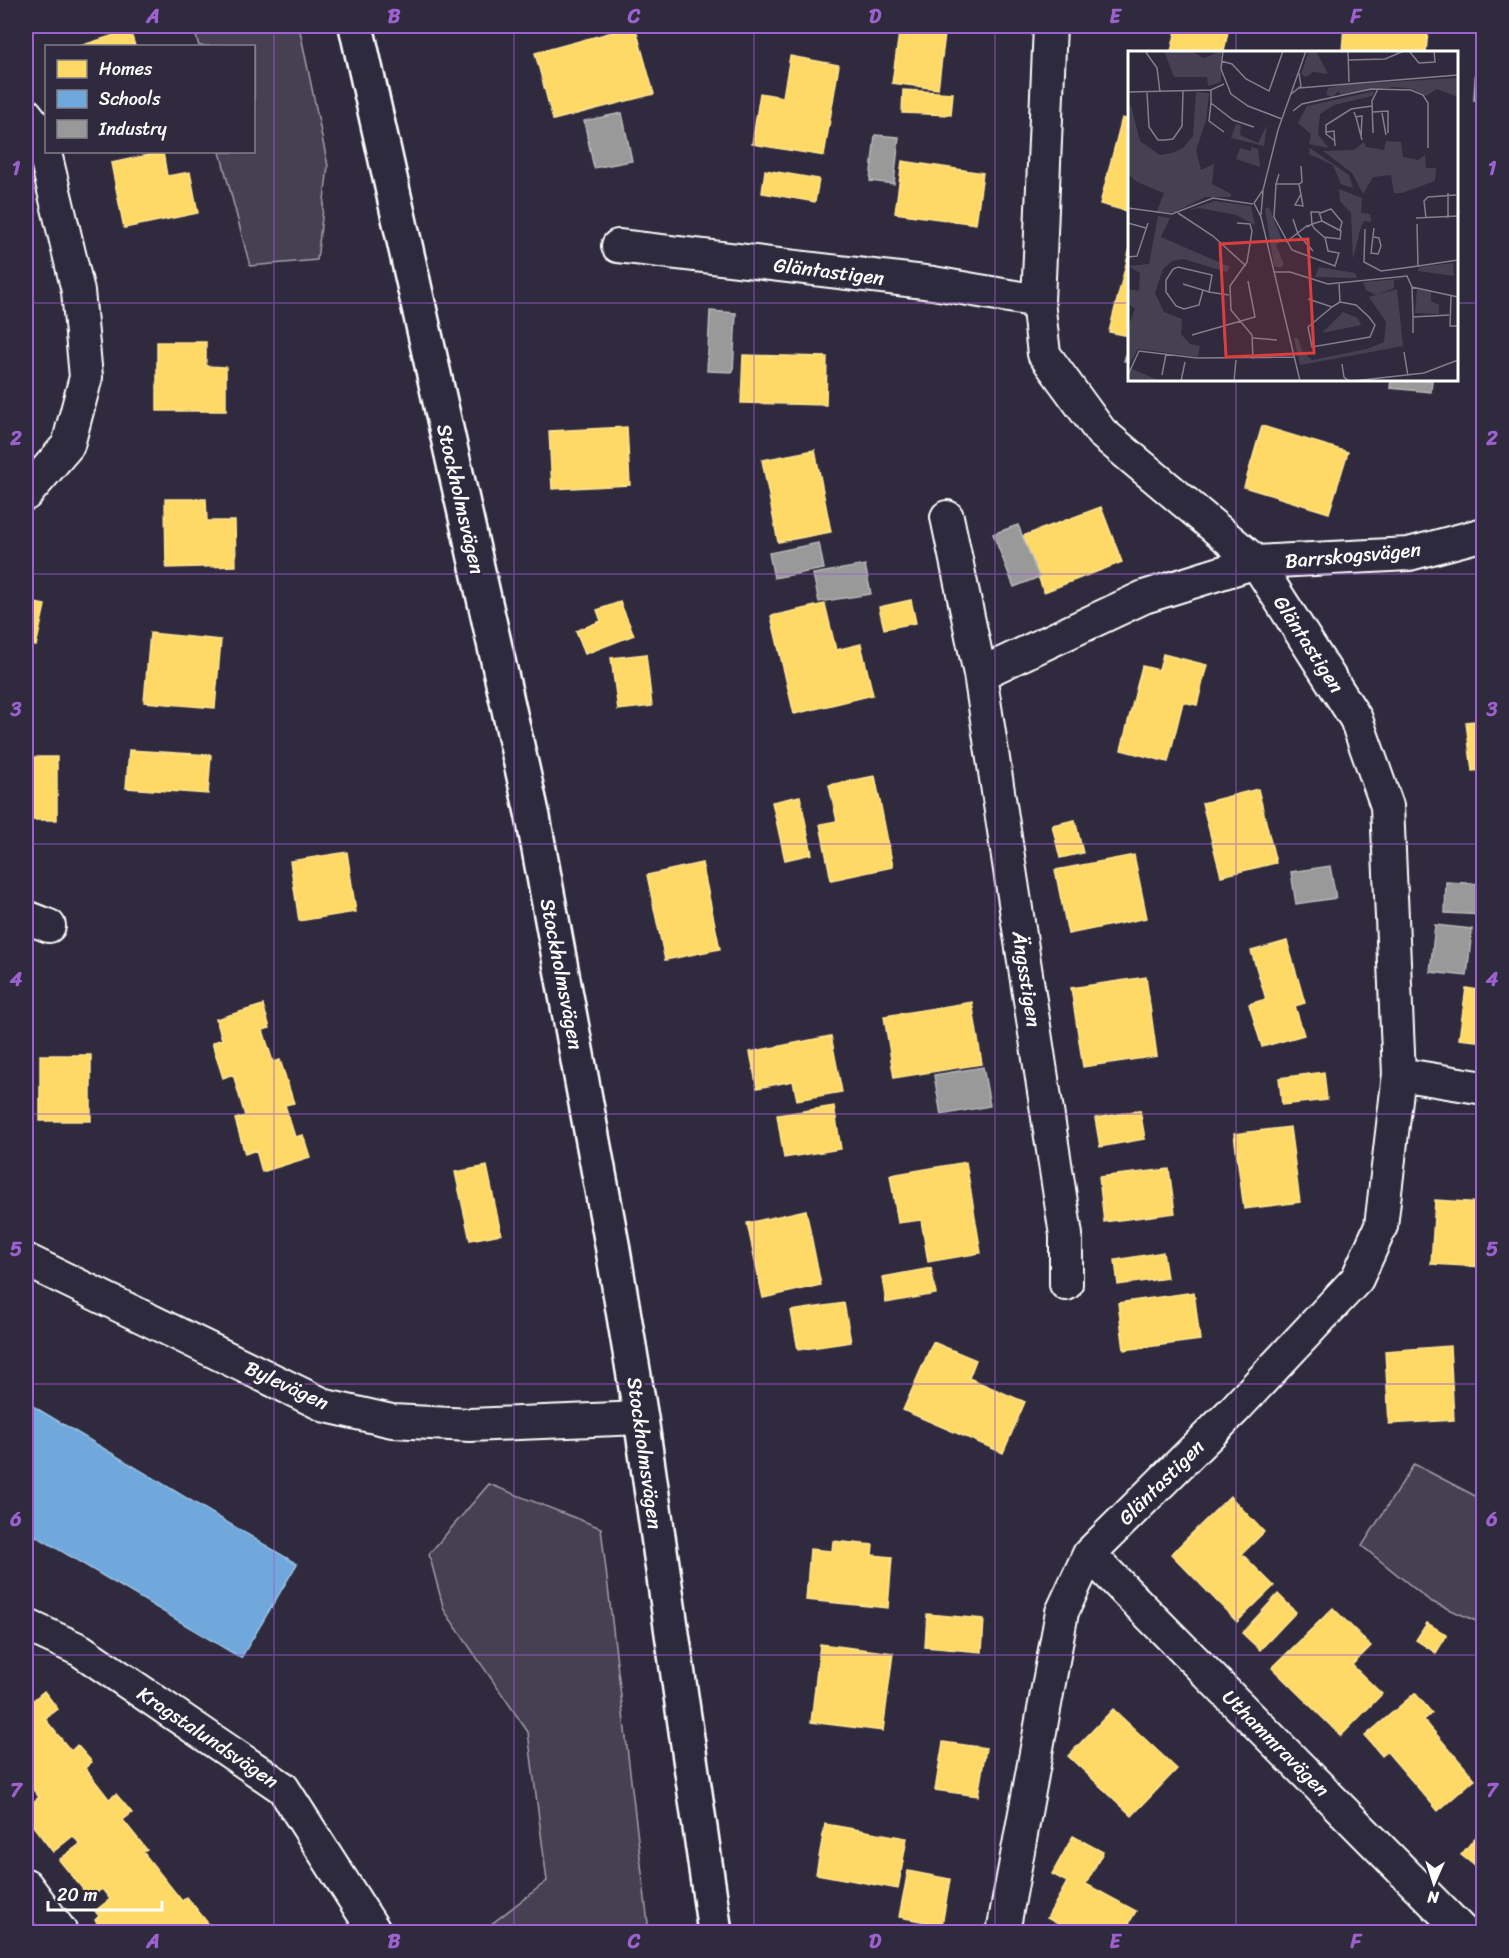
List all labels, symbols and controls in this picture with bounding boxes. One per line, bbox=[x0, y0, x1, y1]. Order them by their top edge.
text: A bbox=[145, 0, 160, 34]
text: B bbox=[388, 0, 401, 34]
text: C bbox=[627, 0, 641, 34]
text: D bbox=[869, 0, 882, 34]
text: E bbox=[1109, 0, 1122, 34]
text: F bbox=[1350, 0, 1363, 34]
legend bbox=[45, 45, 255, 153]
inset map bbox=[1128, 51, 1458, 381]
text: Homes bbox=[99, 53, 153, 85]
text: Schools bbox=[99, 83, 161, 115]
text: Industry bbox=[98, 113, 168, 145]
text: 1 bbox=[12, 151, 21, 186]
text: 1 bbox=[1488, 151, 1497, 186]
street label: Gläntastigen bbox=[772, 247, 886, 296]
street label: Stockholmsvägen bbox=[426, 420, 495, 578]
text: 2 bbox=[9, 421, 22, 456]
text: 2 bbox=[1485, 421, 1498, 456]
street label: Barrskogsvägen bbox=[1284, 532, 1423, 579]
street label: Gläntastigen bbox=[1264, 588, 1354, 701]
text: 3 bbox=[10, 692, 22, 727]
text: 3 bbox=[1486, 692, 1498, 727]
street label: Stockholmsvägen bbox=[530, 895, 593, 1053]
street label: Ängsstigen bbox=[1001, 928, 1051, 1030]
text: 4 bbox=[9, 962, 23, 997]
text: 4 bbox=[1485, 962, 1499, 997]
text: 5 bbox=[10, 1232, 22, 1267]
text: 5 bbox=[1486, 1232, 1498, 1267]
street label: Bylevägen bbox=[239, 1351, 335, 1420]
street label: Stockholmsvägen bbox=[616, 1375, 673, 1532]
street label: Gläntastigen bbox=[1110, 1431, 1213, 1534]
text: 6 bbox=[9, 1502, 22, 1537]
text: 6 bbox=[1485, 1502, 1498, 1537]
street label: Kragstalundsvägen bbox=[130, 1677, 286, 1798]
street label: Uthammravägen bbox=[1213, 1681, 1338, 1806]
text: 7 bbox=[10, 1773, 23, 1808]
text: 7 bbox=[1486, 1773, 1499, 1808]
north arrow bbox=[1404, 1853, 1464, 1913]
scale bar bbox=[48, 1874, 162, 1912]
text: 20 m bbox=[57, 1879, 97, 1911]
text: N bbox=[1426, 1883, 1441, 1912]
text: A bbox=[145, 1924, 160, 1958]
text: B bbox=[388, 1924, 401, 1958]
text: C bbox=[627, 1924, 641, 1958]
text: D bbox=[869, 1924, 882, 1958]
text: E bbox=[1109, 1924, 1122, 1958]
text: F bbox=[1350, 1924, 1363, 1958]

